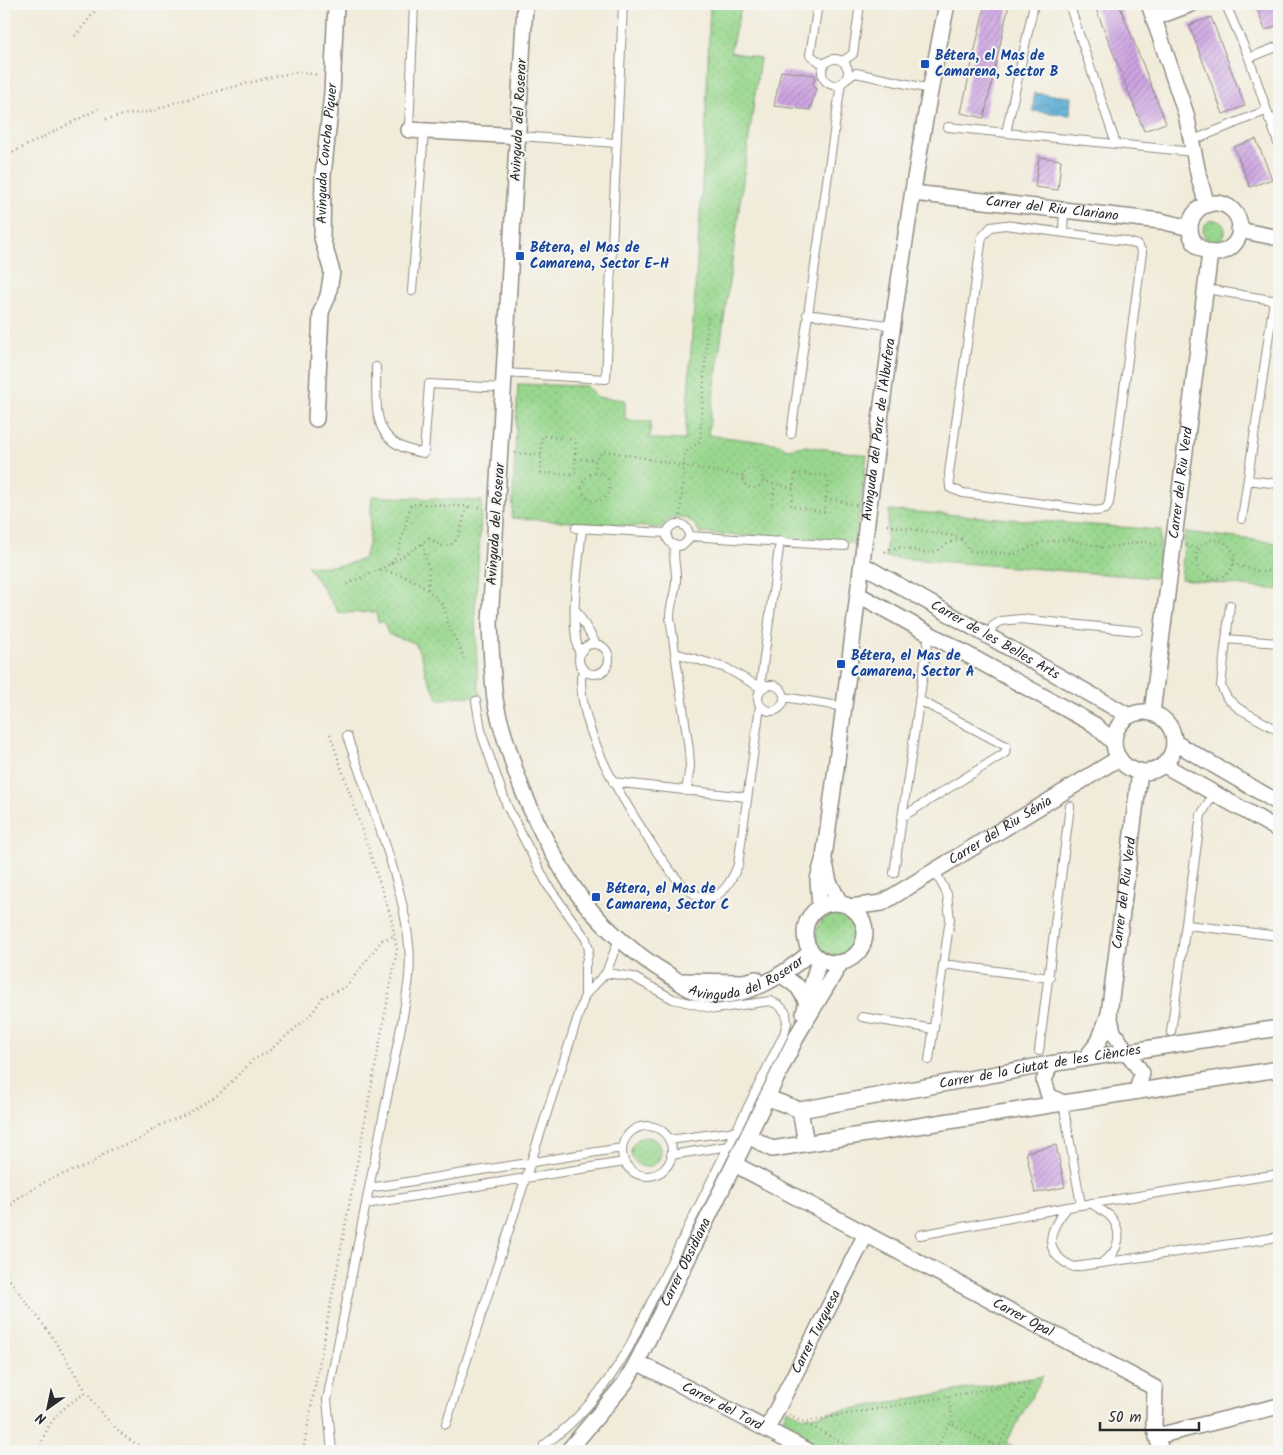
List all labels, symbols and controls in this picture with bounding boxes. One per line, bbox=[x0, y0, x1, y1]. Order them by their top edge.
place label: Bétera, el Mas de Camarena, Sector B bbox=[935, 45, 1059, 83]
street label: Avinguda del Roserar bbox=[505, 57, 533, 182]
marker: Bétera, el Mas de Camarena, Sector B bbox=[919, 58, 931, 70]
street label: Avinguda Concha Piquer bbox=[311, 81, 343, 224]
street label: Carrer del Riu Clariano bbox=[984, 190, 1120, 227]
place label: Bétera, el Mas de Camarena, Sector E-H bbox=[530, 237, 669, 275]
marker: Bétera, el Mas de Camarena, Sector E-H bbox=[514, 250, 526, 262]
street label: Avinguda del Parc de l'Albufera bbox=[856, 337, 902, 522]
street label: Carrer del Riu Verd bbox=[1163, 425, 1199, 540]
street label: Avinguda del Roserar bbox=[481, 461, 511, 586]
street label: Carrer de les Belles Arts bbox=[926, 595, 1064, 686]
place label: Bétera, el Mas de Camarena, Sector A bbox=[851, 645, 975, 683]
marker: Bétera, el Mas de Camarena, Sector A bbox=[835, 658, 847, 670]
street label: Carrer del Riu Sénia bbox=[944, 790, 1056, 871]
street label: Carrer del Riu Verd bbox=[1106, 835, 1143, 950]
place label: Bétera, el Mas de Camarena, Sector C bbox=[606, 878, 729, 916]
marker: Bétera, el Mas de Camarena, Sector C bbox=[590, 891, 602, 903]
street label: Avinguda del Roserar bbox=[684, 950, 810, 1007]
street label: Carrer de la Ciutat de les Ciències bbox=[937, 1039, 1142, 1095]
street label: Carrer Obsidiana bbox=[655, 1214, 717, 1311]
street label: Carrer Turquesa bbox=[786, 1286, 847, 1378]
street label: Carrer Opal bbox=[989, 1292, 1058, 1343]
street label: Carrer del Tord bbox=[678, 1376, 767, 1437]
north arrow bbox=[22, 1382, 72, 1432]
scale bar bbox=[1100, 1400, 1199, 1432]
text: N bbox=[32, 1406, 51, 1430]
text: 50 m bbox=[1108, 1406, 1142, 1430]

